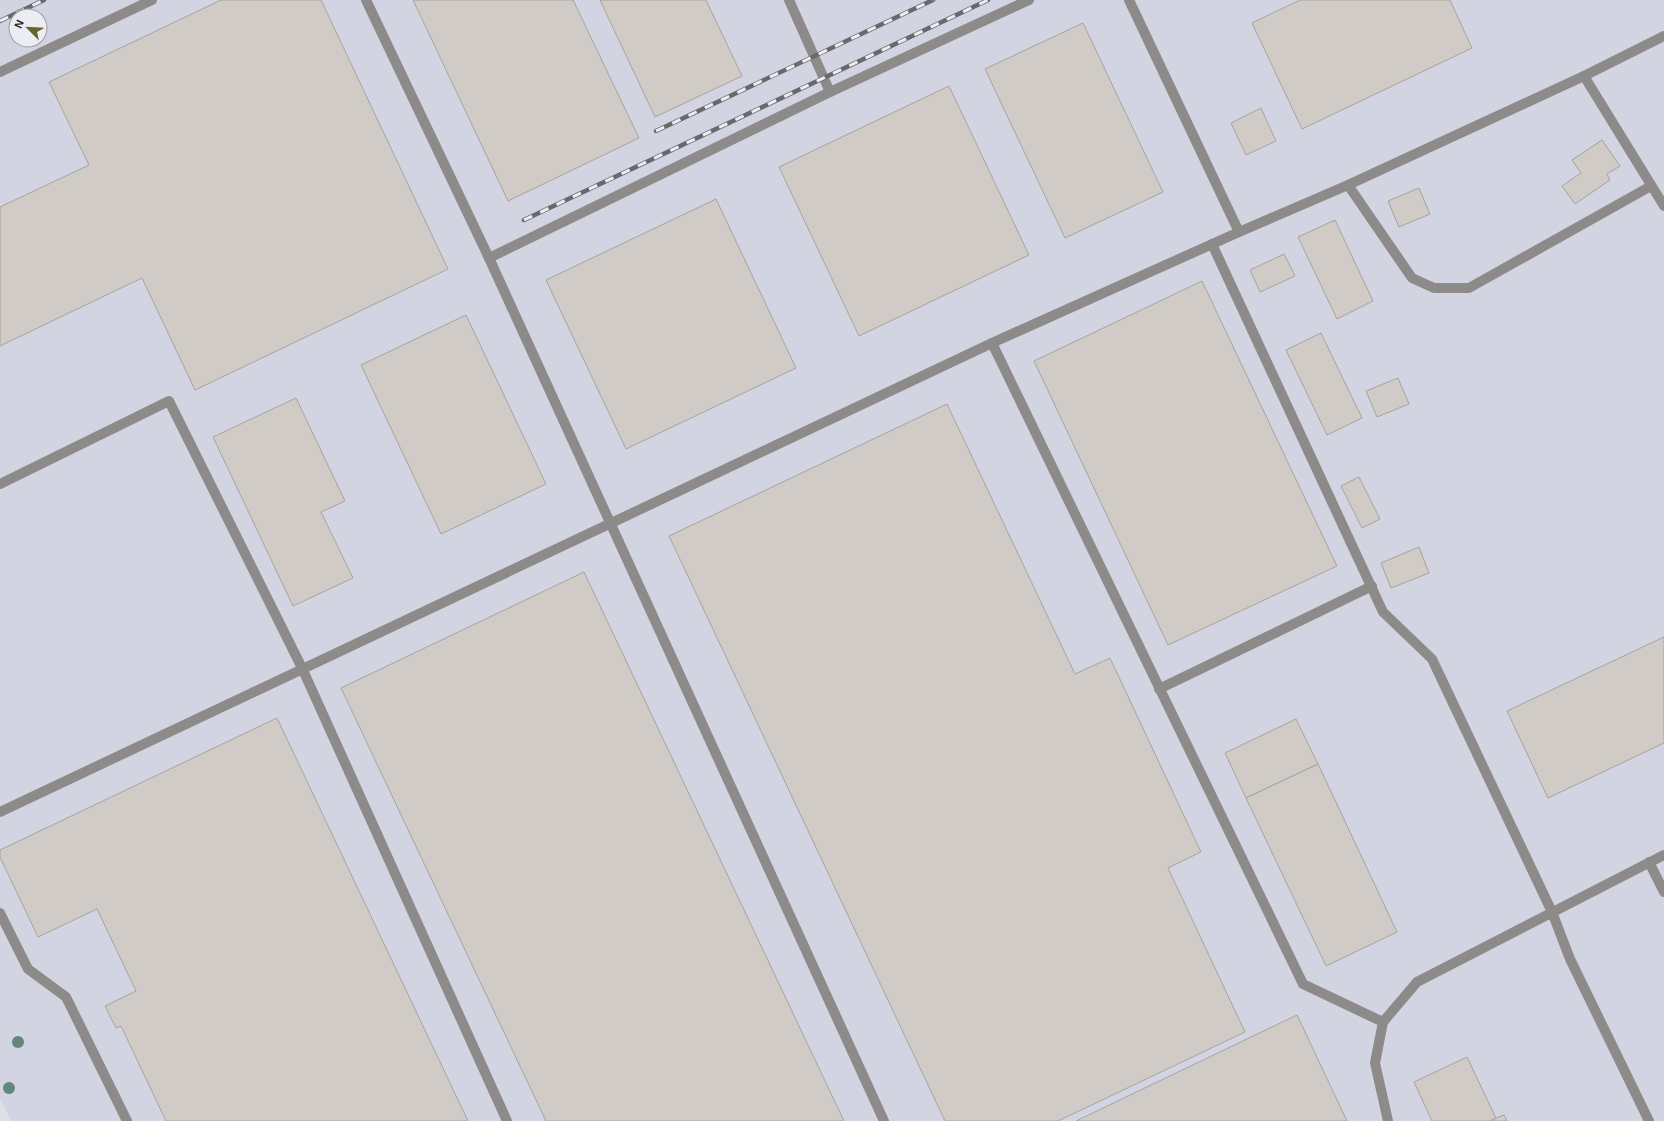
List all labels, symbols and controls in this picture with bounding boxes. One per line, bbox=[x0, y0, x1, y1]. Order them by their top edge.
north arrow bbox=[8, 8, 48, 48]
text: N bbox=[12, 18, 26, 30]

